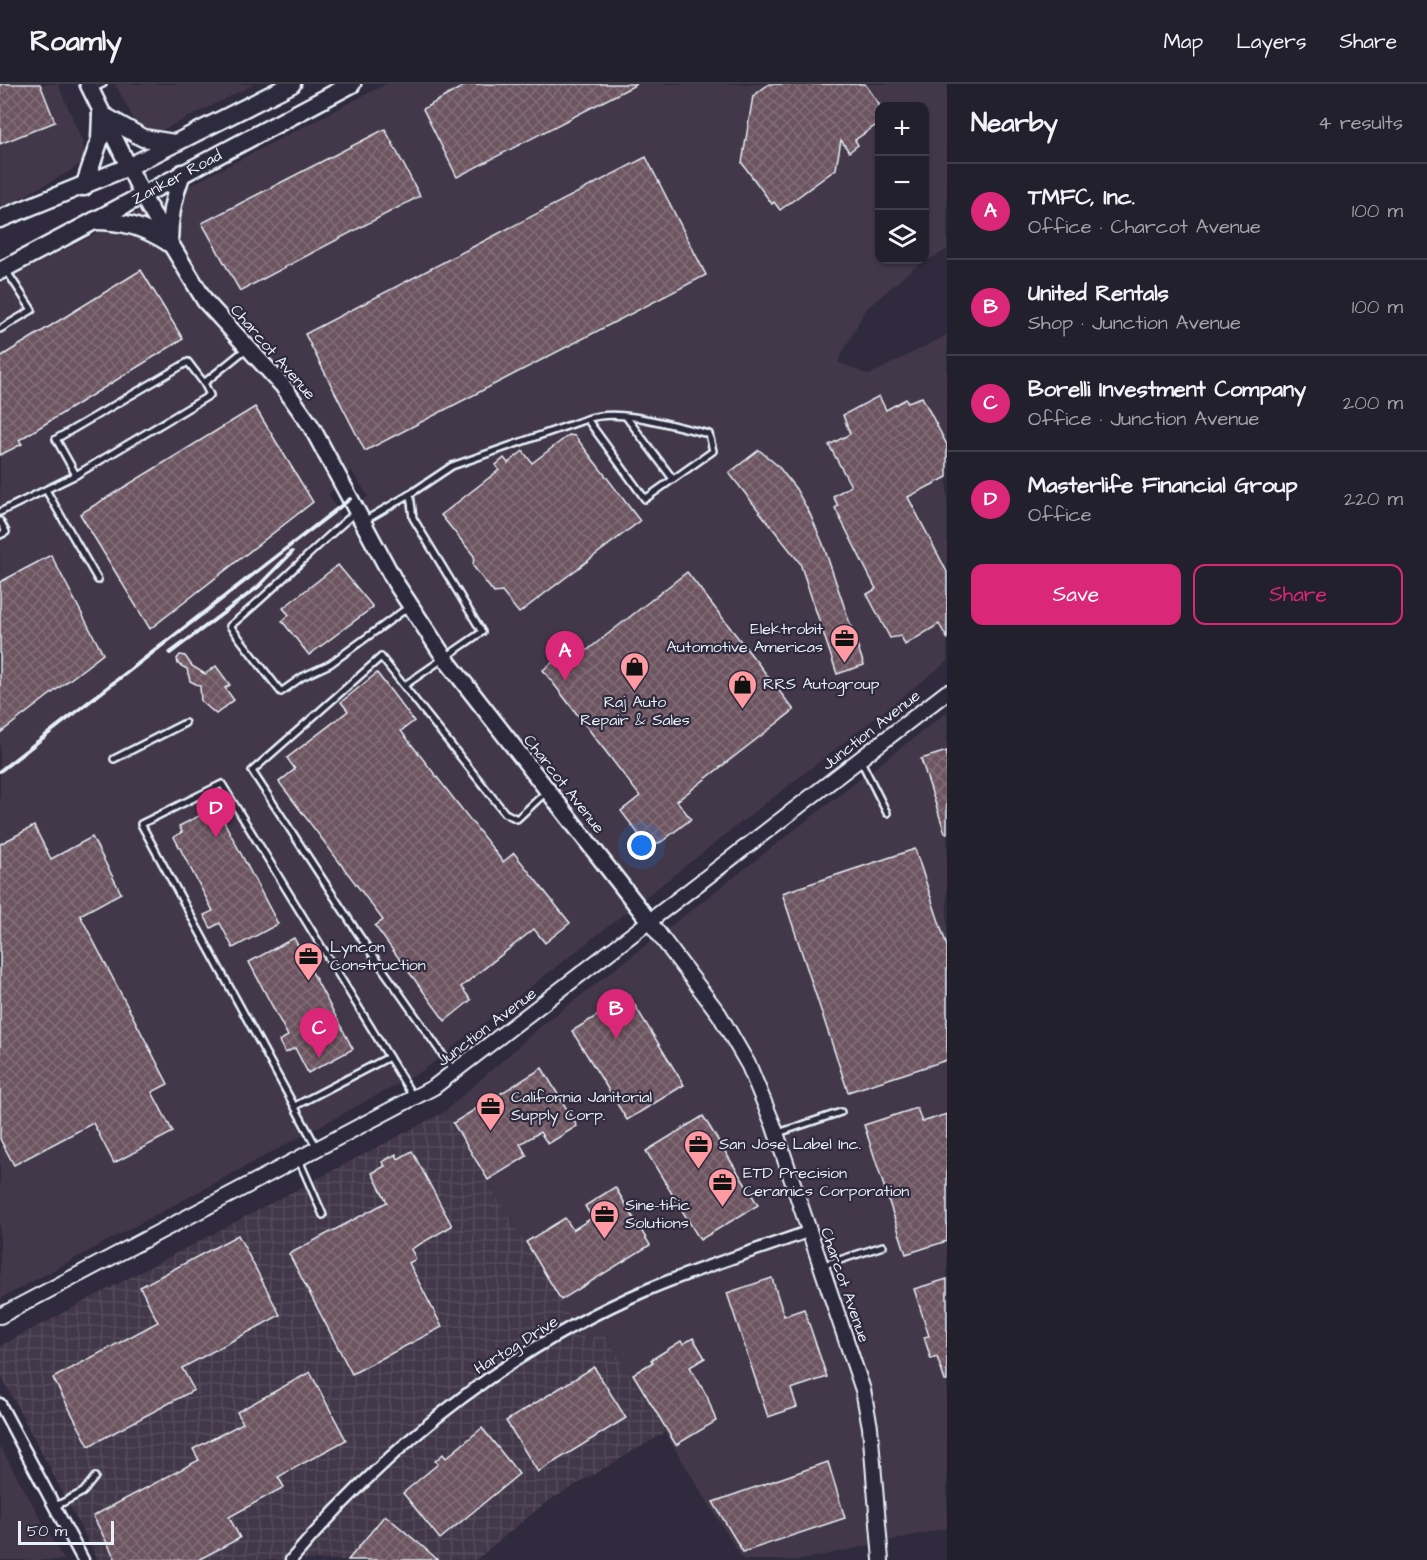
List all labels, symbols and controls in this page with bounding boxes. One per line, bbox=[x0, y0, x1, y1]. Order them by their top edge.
text: Roamly bbox=[30, 22, 122, 61]
text: Map bbox=[1163, 27, 1203, 56]
text: Layers bbox=[1236, 27, 1306, 56]
text: Share bbox=[1339, 27, 1397, 56]
map controls bbox=[875, 102, 929, 264]
button: + bbox=[875, 102, 929, 156]
text: Nearby bbox=[971, 105, 1058, 141]
text: 4 results bbox=[1318, 109, 1403, 137]
street label: Zanker Road bbox=[128, 144, 226, 210]
button: − bbox=[875, 156, 929, 210]
text: TMFC, Inc. bbox=[1028, 182, 1135, 213]
text: A bbox=[984, 197, 997, 225]
text: 100 m bbox=[1352, 197, 1403, 225]
button: layers bbox=[875, 210, 929, 264]
text: Office · Charcot Avenue bbox=[1028, 213, 1261, 241]
text: United Rentals bbox=[1028, 278, 1169, 309]
text: B bbox=[983, 293, 998, 321]
text: 100 m bbox=[1352, 293, 1403, 321]
street label: Charcot Avenue bbox=[225, 299, 321, 405]
text: Shop · Junction Avenue bbox=[1028, 309, 1241, 337]
text: Borelli Investment Company bbox=[1028, 374, 1306, 405]
text: C bbox=[983, 389, 998, 417]
text: 200 m bbox=[1343, 389, 1403, 417]
text: Office · Junction Avenue bbox=[1028, 405, 1259, 433]
text: Masterlife Financial Group bbox=[1028, 470, 1298, 501]
text: D bbox=[984, 485, 997, 513]
text: 220 m bbox=[1344, 485, 1403, 513]
text: Office bbox=[1028, 501, 1092, 529]
button: Save bbox=[971, 564, 1181, 625]
button: Share bbox=[1193, 564, 1403, 625]
place label: Elektrobit Automotive Americas bbox=[667, 618, 824, 658]
office icon: Elektrobit Automotive Americas bbox=[828, 622, 860, 664]
pin: A bbox=[546, 632, 584, 681]
shop icon: Raj Auto Repair & Sales bbox=[619, 650, 651, 692]
shop icon: RRS Autogroup bbox=[726, 668, 758, 710]
place label: RRS Autogroup bbox=[763, 673, 880, 696]
street label: Junction Avenue bbox=[817, 684, 925, 775]
place label: Raj Auto Repair & Sales bbox=[580, 691, 690, 731]
street label: Charcot Avenue bbox=[518, 730, 610, 838]
pin: D bbox=[196, 788, 236, 838]
your location bbox=[627, 831, 656, 860]
place label: Lyncon Construction bbox=[330, 936, 426, 976]
office icon: Lyncon Construction bbox=[293, 940, 325, 982]
street label: Junction Avenue bbox=[433, 982, 541, 1072]
pin: B bbox=[596, 990, 636, 1039]
pin: C bbox=[300, 1008, 338, 1058]
place label: California Janitorial Supply Corp. bbox=[511, 1086, 652, 1127]
office icon: California Janitorial Supply Corp. bbox=[474, 1090, 506, 1132]
office icon: San Jose Label Inc. bbox=[682, 1128, 714, 1170]
place label: San Jose Label Inc. bbox=[719, 1133, 861, 1155]
place label: ETD Precision Ceramics Corporation bbox=[743, 1162, 909, 1202]
office icon: ETD Precision Ceramics Corporation bbox=[706, 1166, 738, 1208]
place label: Sine-tific Solutions bbox=[625, 1194, 690, 1234]
office icon: Sine-tific Solutions bbox=[588, 1198, 620, 1240]
street label: Charcot Avenue bbox=[815, 1225, 875, 1346]
street label: Hartog Drive bbox=[470, 1310, 563, 1380]
scale bar bbox=[18, 1518, 114, 1546]
text: 50 m bbox=[27, 1520, 67, 1542]

